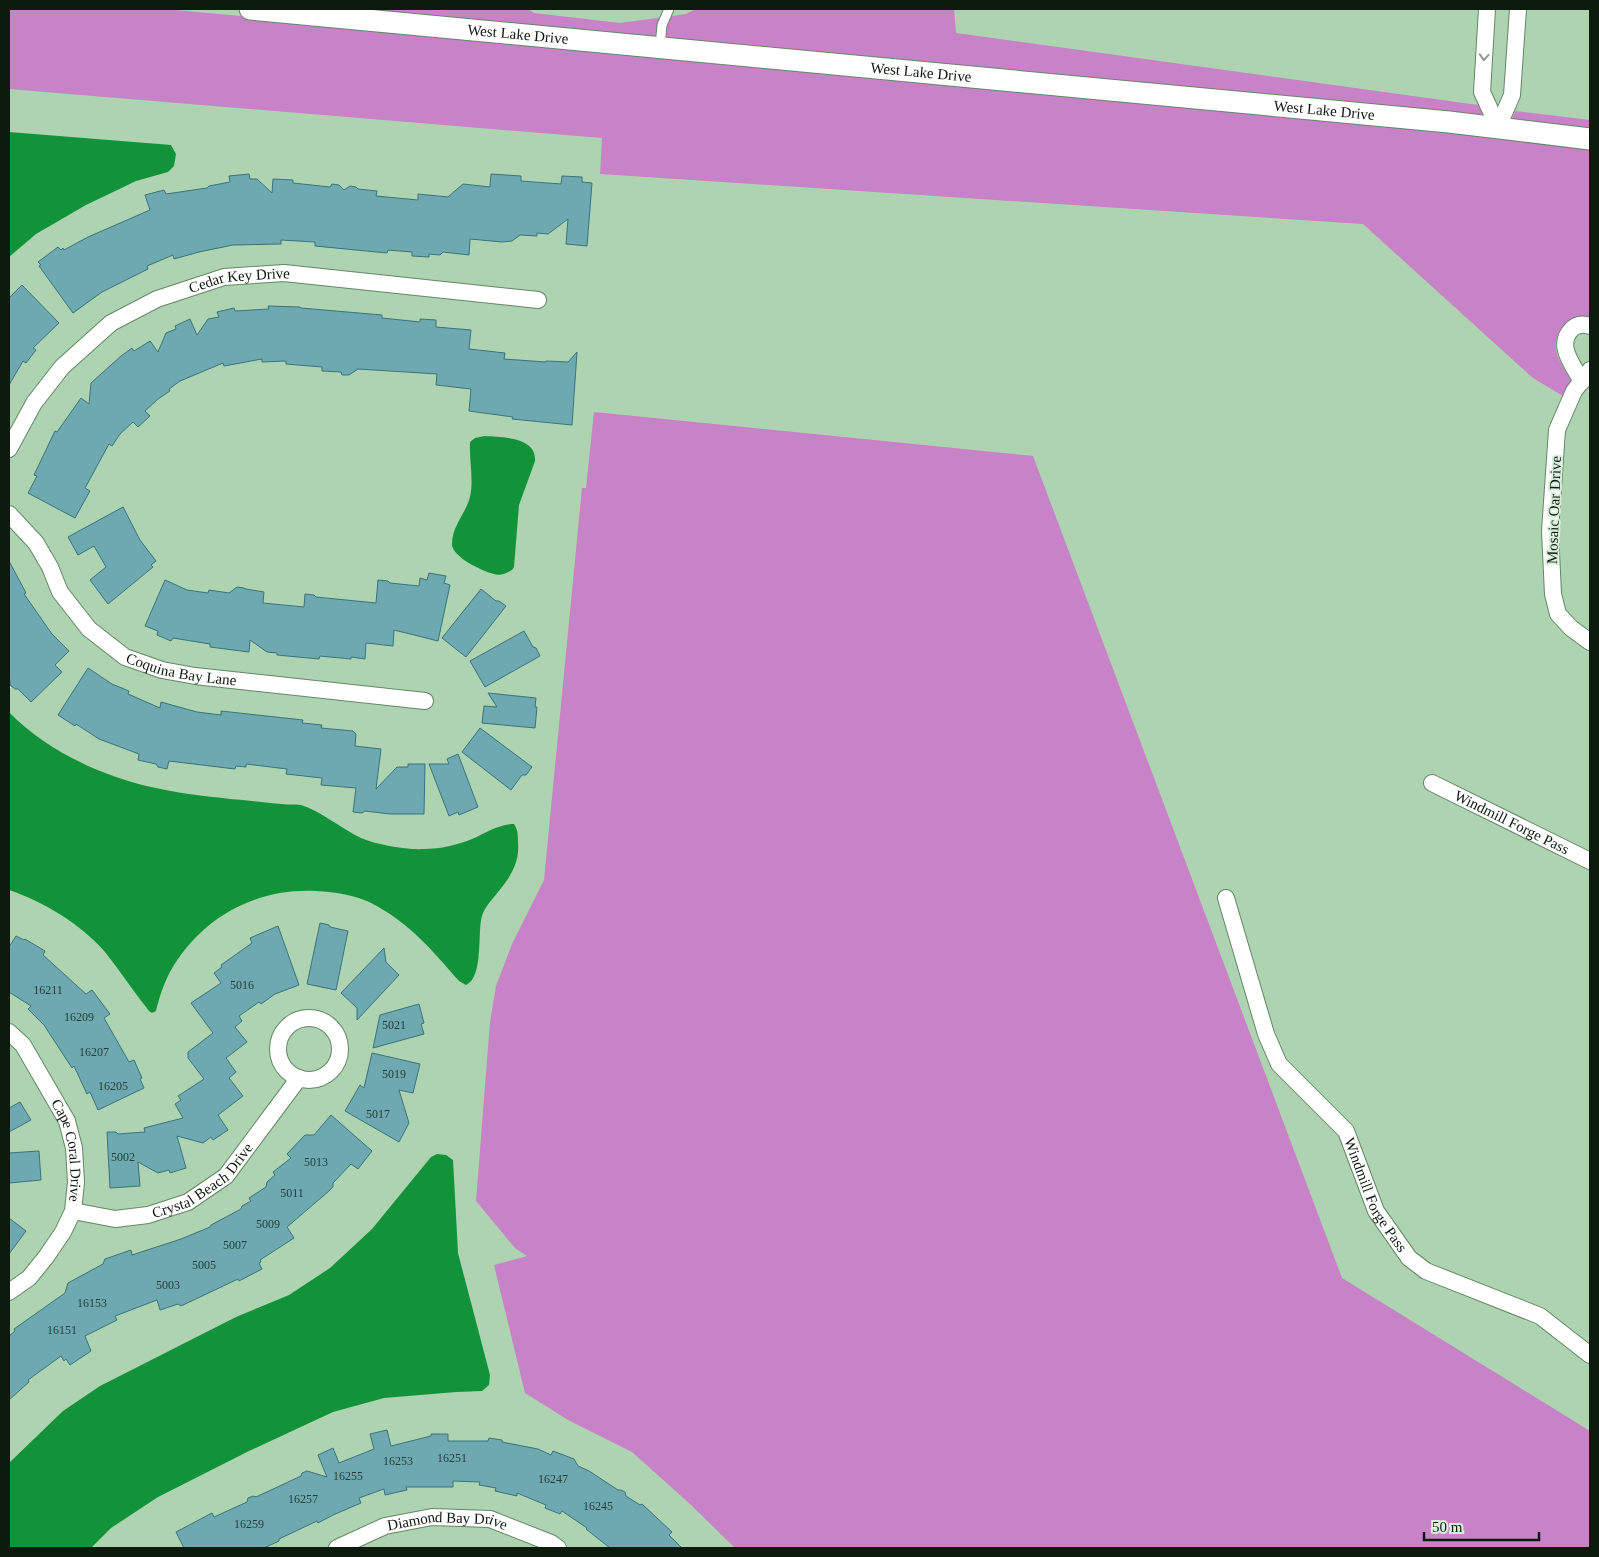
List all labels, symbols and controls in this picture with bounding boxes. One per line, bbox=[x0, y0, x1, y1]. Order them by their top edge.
street label: West Lake Drive bbox=[467, 22, 569, 47]
one-way arrow bbox=[1479, 54, 1490, 62]
street label: West Lake Drive bbox=[870, 60, 973, 85]
street label: West Lake Drive bbox=[1273, 98, 1376, 123]
street label: Cedar Key Drive bbox=[187, 265, 291, 296]
street label: Mosaic Oar Drive bbox=[1544, 455, 1564, 564]
street label: Coquina Bay Lane bbox=[124, 650, 238, 688]
street label: Windmill Forge Pass bbox=[1452, 787, 1572, 858]
house number: 5016 bbox=[230, 978, 254, 992]
house number: 16211 bbox=[33, 983, 63, 997]
house number: 16209 bbox=[64, 1010, 94, 1024]
house number: 5021 bbox=[382, 1018, 406, 1032]
house number: 16207 bbox=[79, 1045, 109, 1059]
house number: 5019 bbox=[382, 1067, 406, 1081]
house number: 16205 bbox=[98, 1079, 128, 1093]
street label: Cape Coral Drive bbox=[48, 1096, 84, 1203]
house number: 5017 bbox=[366, 1107, 390, 1121]
street label: Windmill Forge Pass bbox=[1341, 1136, 1410, 1255]
street label: Crystal Beach Drive bbox=[150, 1140, 256, 1221]
house number: 5002 bbox=[111, 1150, 135, 1164]
house number: 5013 bbox=[304, 1155, 328, 1169]
house number: 5011 bbox=[280, 1186, 304, 1200]
house number: 5009 bbox=[256, 1217, 280, 1231]
house number: 5007 bbox=[223, 1238, 247, 1252]
house number: 5005 bbox=[192, 1258, 216, 1272]
house number: 5003 bbox=[156, 1278, 180, 1292]
house number: 16153 bbox=[77, 1296, 107, 1310]
house number: 16151 bbox=[47, 1323, 77, 1337]
house number: 16251 bbox=[437, 1451, 467, 1465]
house number: 16253 bbox=[383, 1454, 413, 1468]
house number: 16255 bbox=[333, 1469, 363, 1483]
house number: 16247 bbox=[538, 1472, 568, 1486]
house number: 16257 bbox=[288, 1492, 318, 1506]
house number: 16245 bbox=[583, 1499, 613, 1513]
street label: Diamond Bay Drive bbox=[386, 1509, 510, 1533]
scale bar bbox=[1424, 1510, 1539, 1542]
house number: 16259 bbox=[234, 1517, 264, 1531]
text: 50 m bbox=[1432, 1519, 1463, 1535]

